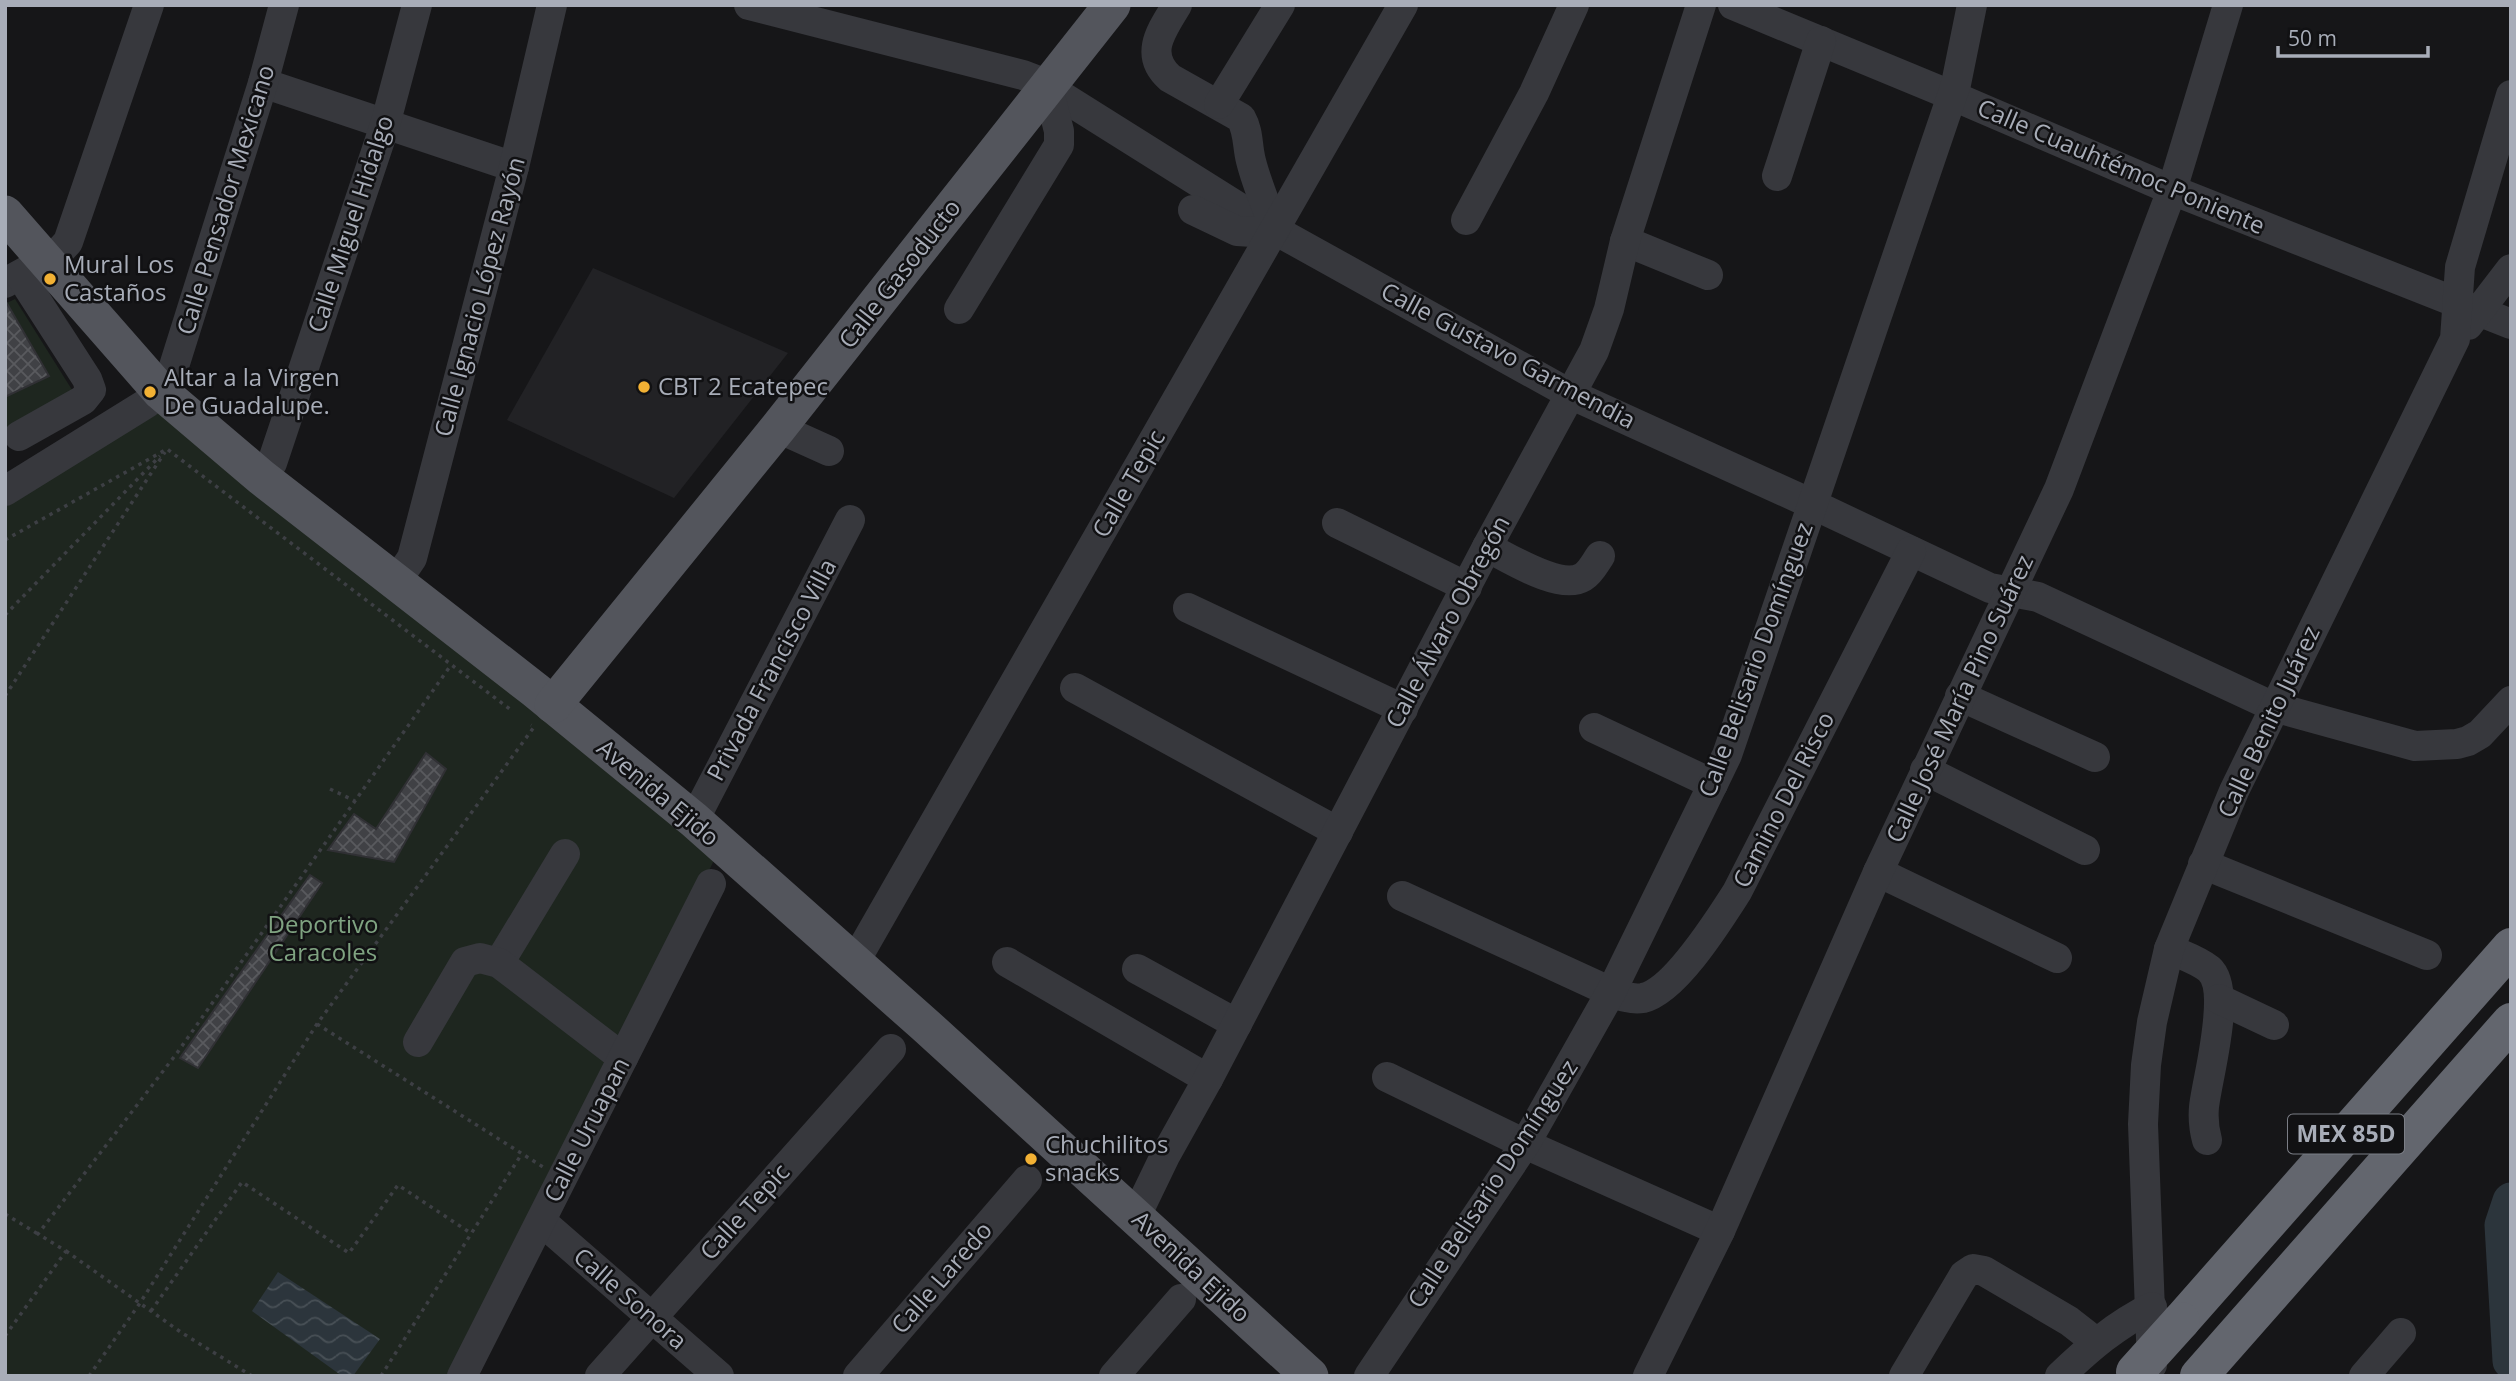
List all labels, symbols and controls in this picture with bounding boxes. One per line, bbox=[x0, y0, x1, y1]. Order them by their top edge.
scale bar bbox=[2278, 14, 2428, 58]
text: 50 m bbox=[2288, 24, 2337, 52]
street label: Calle Pensador Mexicano bbox=[168, 61, 281, 339]
street label: Calle Cuauhtémoc Poniente bbox=[1973, 90, 2270, 241]
street label: Calle Miguel Hidalgo bbox=[299, 111, 400, 336]
street label: Calle Ignacio López Rayón bbox=[425, 153, 532, 440]
street label: Calle Gasoducto bbox=[830, 192, 967, 354]
place label: Mural Los Castaños bbox=[64, 247, 174, 308]
marker: Mural Los Castaños bbox=[42, 271, 58, 287]
street label: Calle Gustavo Garmendia bbox=[1376, 274, 1642, 436]
place label: Altar a la Virgen De Guadalupe. bbox=[164, 360, 340, 421]
place label: CBT 2 Ecatepec bbox=[658, 369, 828, 402]
marker: CBT 2 Ecatepec bbox=[636, 379, 652, 395]
marker: Altar a la Virgen De Guadalupe. bbox=[142, 384, 158, 400]
street label: Calle Tepic bbox=[1084, 423, 1172, 543]
street label: Calle Álvaro Obregón bbox=[1377, 509, 1517, 733]
street label: Calle Belisario Domínguez bbox=[1689, 518, 1820, 801]
street label: Calle José María Pino Suárez bbox=[1877, 549, 2040, 848]
street label: Privada Francisco Villa bbox=[698, 552, 843, 786]
street label: Calle Benito Juárez bbox=[2209, 620, 2327, 823]
street label: Camino Del Risco bbox=[1724, 706, 1841, 893]
street label: Avenida Ejido bbox=[591, 731, 727, 853]
park label: Deportivo Caracoles bbox=[268, 907, 378, 968]
street label: Calle Uruapan bbox=[535, 1051, 636, 1207]
street label: Calle Belisario Domínguez bbox=[1399, 1053, 1585, 1314]
road number: MEX 85D bbox=[2288, 1114, 2404, 1154]
place label: Chuchilitos snacks bbox=[1045, 1127, 1168, 1188]
marker: Chuchilitos snacks bbox=[1023, 1151, 1039, 1167]
street label: Calle Tepic bbox=[692, 1156, 796, 1266]
street label: Avenida Ejido bbox=[1126, 1203, 1258, 1329]
street label: Calle Laredo bbox=[883, 1214, 999, 1340]
street label: Calle Sonora bbox=[567, 1239, 695, 1356]

